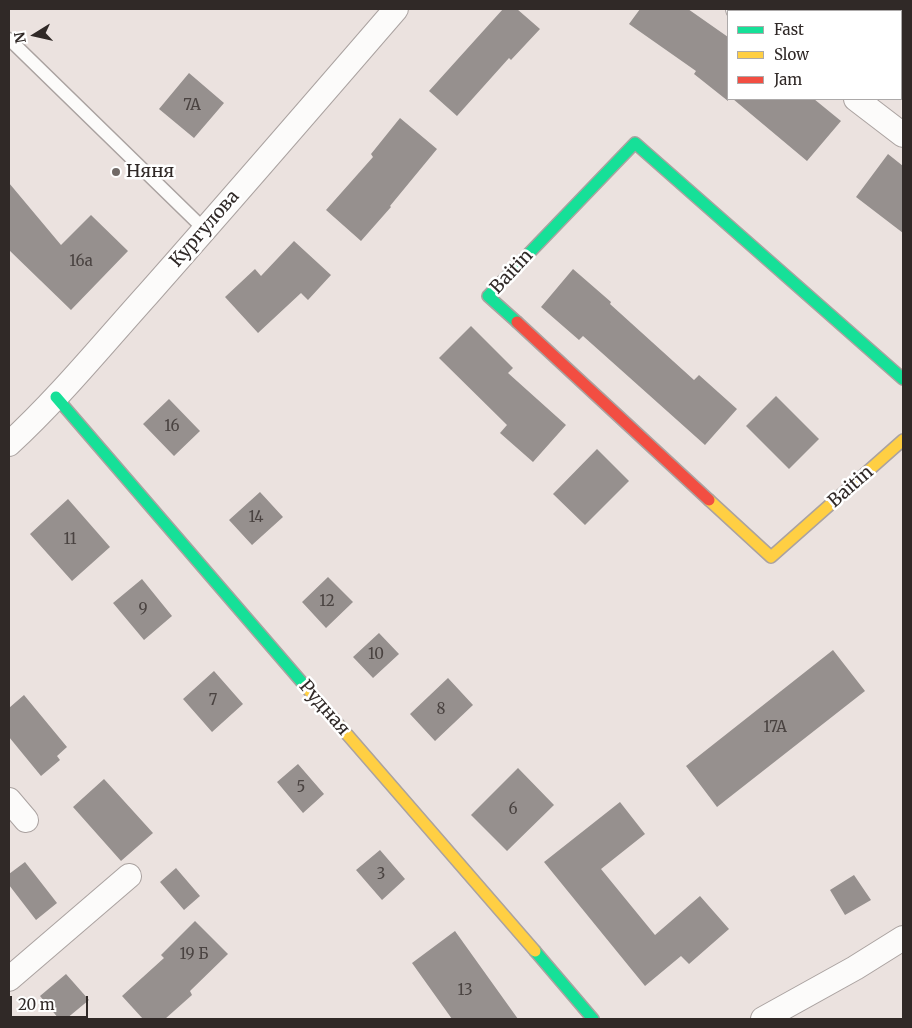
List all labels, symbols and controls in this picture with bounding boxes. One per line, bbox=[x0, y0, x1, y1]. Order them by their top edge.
north arrow bbox=[10, 10, 60, 60]
legend bbox=[727, 10, 902, 100]
text: Fast bbox=[774, 20, 804, 39]
text: N bbox=[10, 31, 30, 45]
text: Slow bbox=[774, 45, 809, 64]
text: Jam bbox=[774, 70, 802, 89]
house number: 7А bbox=[183, 97, 201, 115]
place label: Няня bbox=[126, 161, 174, 183]
marker: Няня bbox=[110, 166, 122, 178]
street label: Кургулова bbox=[166, 186, 244, 272]
street label: Baitin bbox=[486, 245, 538, 299]
house number: 16а bbox=[69, 253, 93, 271]
house number: 16 bbox=[164, 418, 180, 436]
street label: Baitin bbox=[824, 462, 878, 512]
house number: 14 bbox=[248, 509, 264, 527]
house number: 11 bbox=[63, 531, 77, 549]
house number: 12 bbox=[319, 593, 335, 611]
house number: 9 bbox=[138, 601, 148, 619]
house number: 10 bbox=[368, 646, 384, 664]
street label: Рудная bbox=[294, 676, 354, 740]
house number: 7 bbox=[209, 692, 217, 710]
house number: 8 bbox=[437, 701, 445, 719]
house number: 17А bbox=[763, 719, 787, 737]
house number: 5 bbox=[297, 779, 305, 797]
house number: 6 bbox=[508, 801, 518, 819]
house number: 3 bbox=[377, 866, 385, 884]
house number: 19 Б bbox=[179, 946, 209, 964]
house number: 13 bbox=[458, 982, 472, 1000]
scale bar bbox=[12, 986, 90, 1018]
text: 20 m bbox=[18, 995, 55, 1014]

